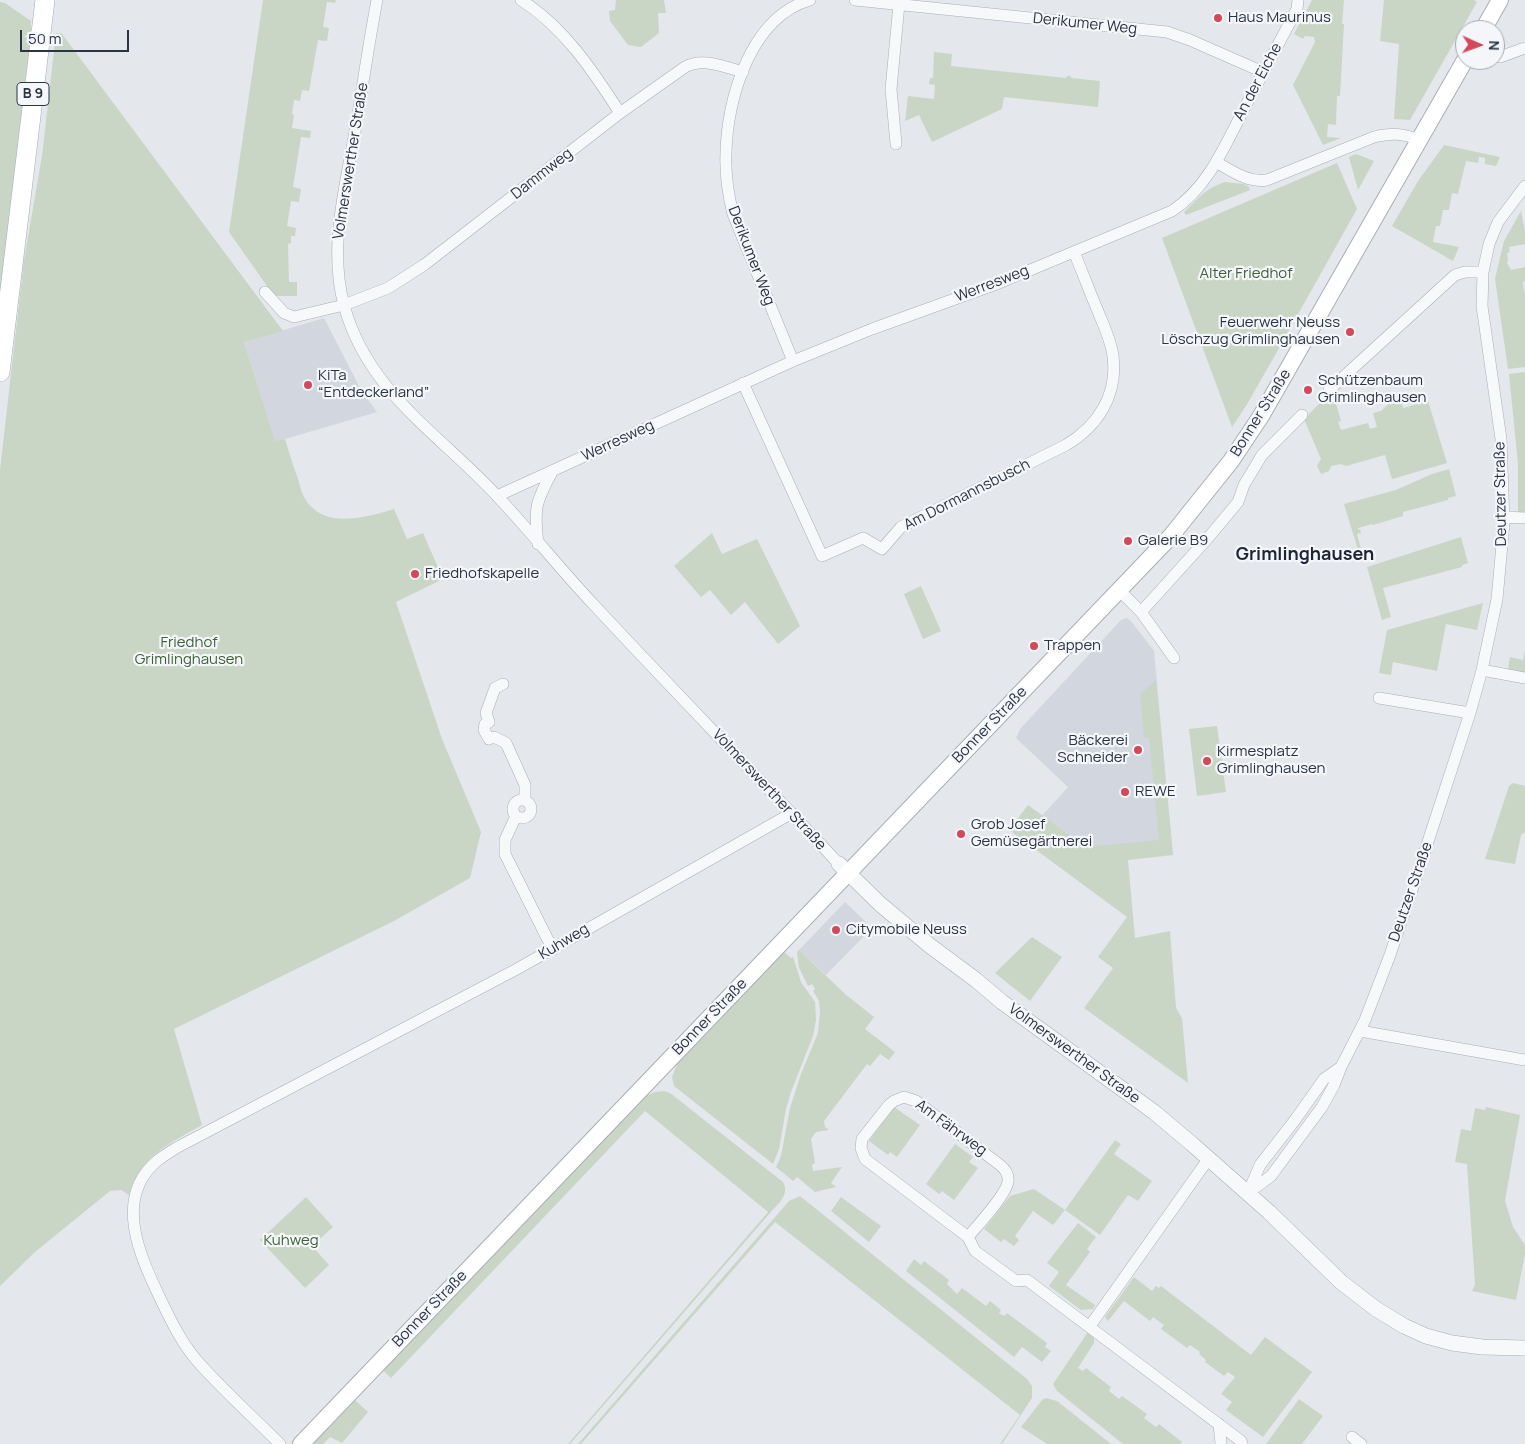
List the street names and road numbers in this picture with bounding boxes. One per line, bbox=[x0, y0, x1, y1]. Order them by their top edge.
street label: Derikumer Weg bbox=[1032, 10, 1138, 38]
street label: An der Eiche bbox=[1230, 40, 1286, 124]
street label: Volmerswerther Straße bbox=[330, 81, 372, 241]
road number: B 9 bbox=[17, 82, 49, 106]
street label: Dammweg bbox=[508, 145, 576, 203]
street label: Derikumer Weg bbox=[724, 204, 778, 308]
street label: Werresweg bbox=[952, 262, 1032, 306]
street label: Bonner Straße bbox=[1227, 366, 1295, 460]
street label: Werresweg bbox=[579, 416, 657, 466]
street label: Deutzer Straße bbox=[1491, 441, 1511, 547]
street label: Am Dormannsbusch bbox=[901, 455, 1033, 535]
street label: Bonner Straße bbox=[949, 683, 1031, 767]
street label: Volmerswerther Straße bbox=[708, 726, 830, 854]
street label: Deutzer Straße bbox=[1385, 840, 1437, 944]
street label: Kuhweg bbox=[536, 920, 592, 964]
street label: Bonner Straße bbox=[669, 975, 751, 1059]
street label: Volmerswerther Straße bbox=[1005, 1000, 1143, 1108]
street label: Am Fährweg bbox=[912, 1096, 990, 1160]
street label: Bonner Straße bbox=[389, 1267, 471, 1351]

